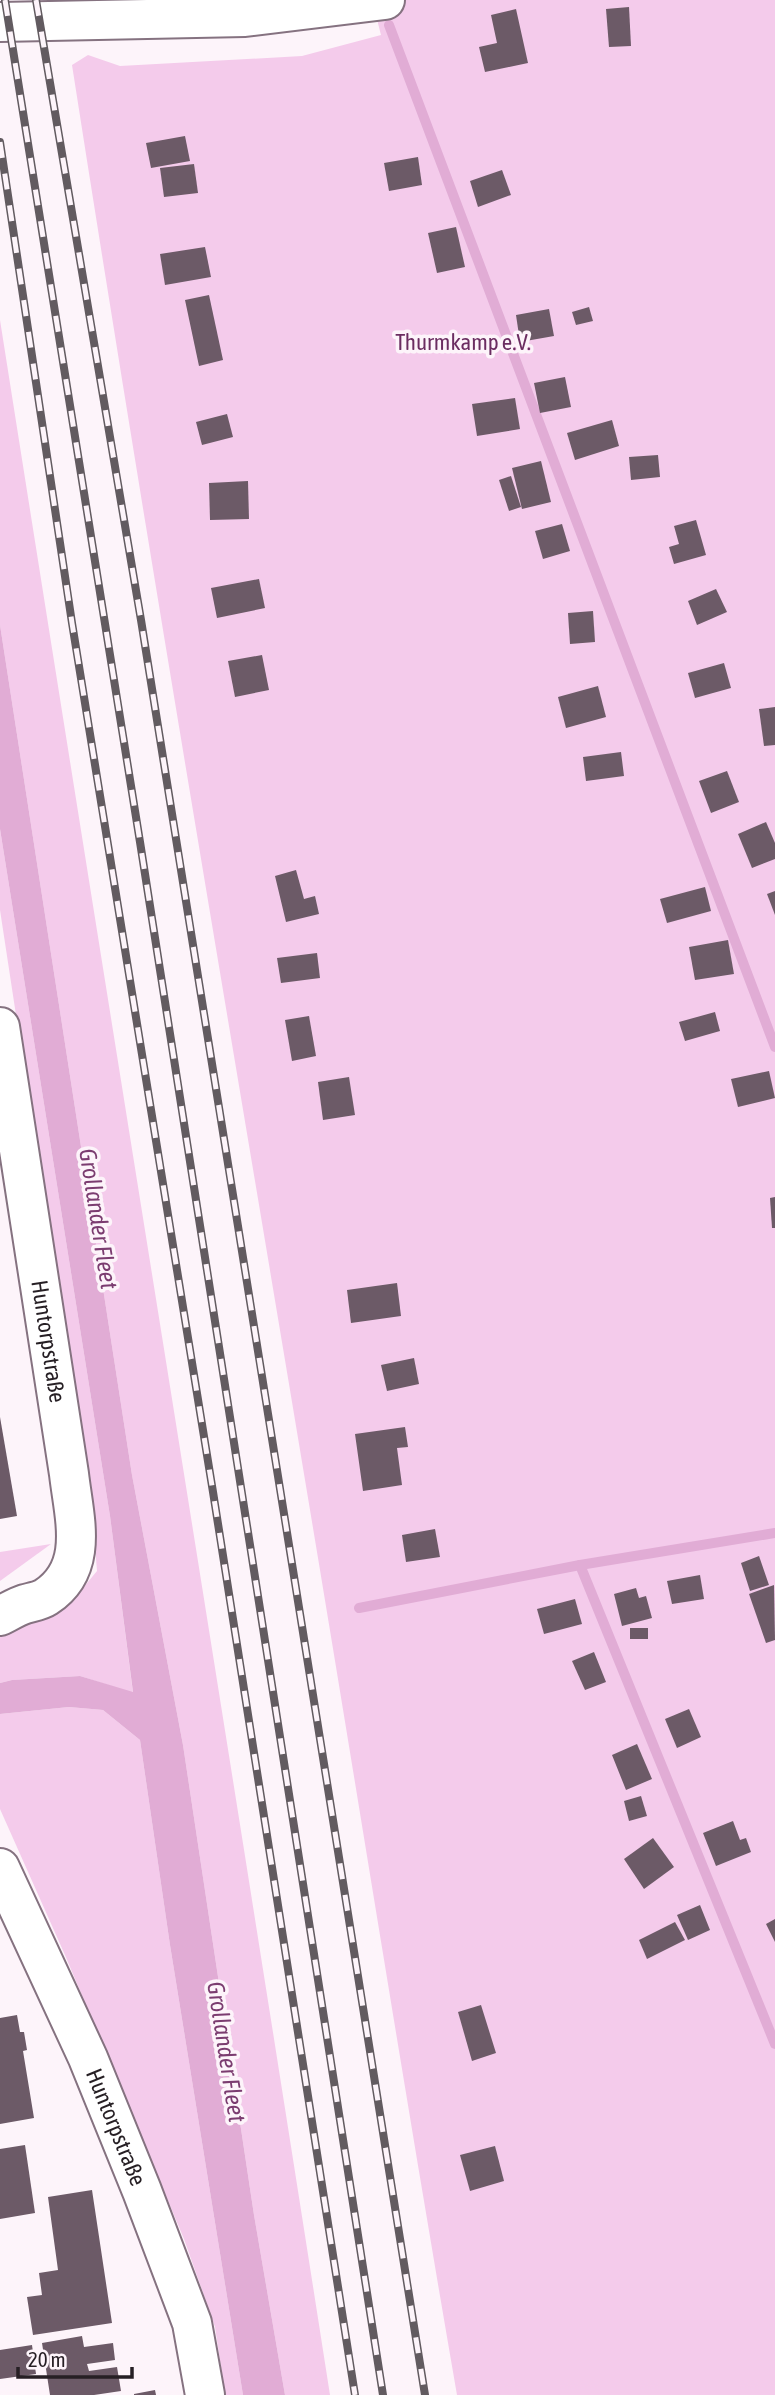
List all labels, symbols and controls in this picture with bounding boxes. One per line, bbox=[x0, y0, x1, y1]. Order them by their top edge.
park label: Thurmkamp e.V. bbox=[395, 329, 531, 355]
water label: Grollander Fleet bbox=[74, 1147, 123, 1291]
street label: Huntorpstraße bbox=[26, 1278, 71, 1404]
water label: Grollander Fleet bbox=[202, 1980, 251, 2124]
street label: Huntorpstraße bbox=[81, 2065, 151, 2189]
scale bar bbox=[18, 2336, 131, 2380]
text: 20 m bbox=[28, 2347, 66, 2371]

